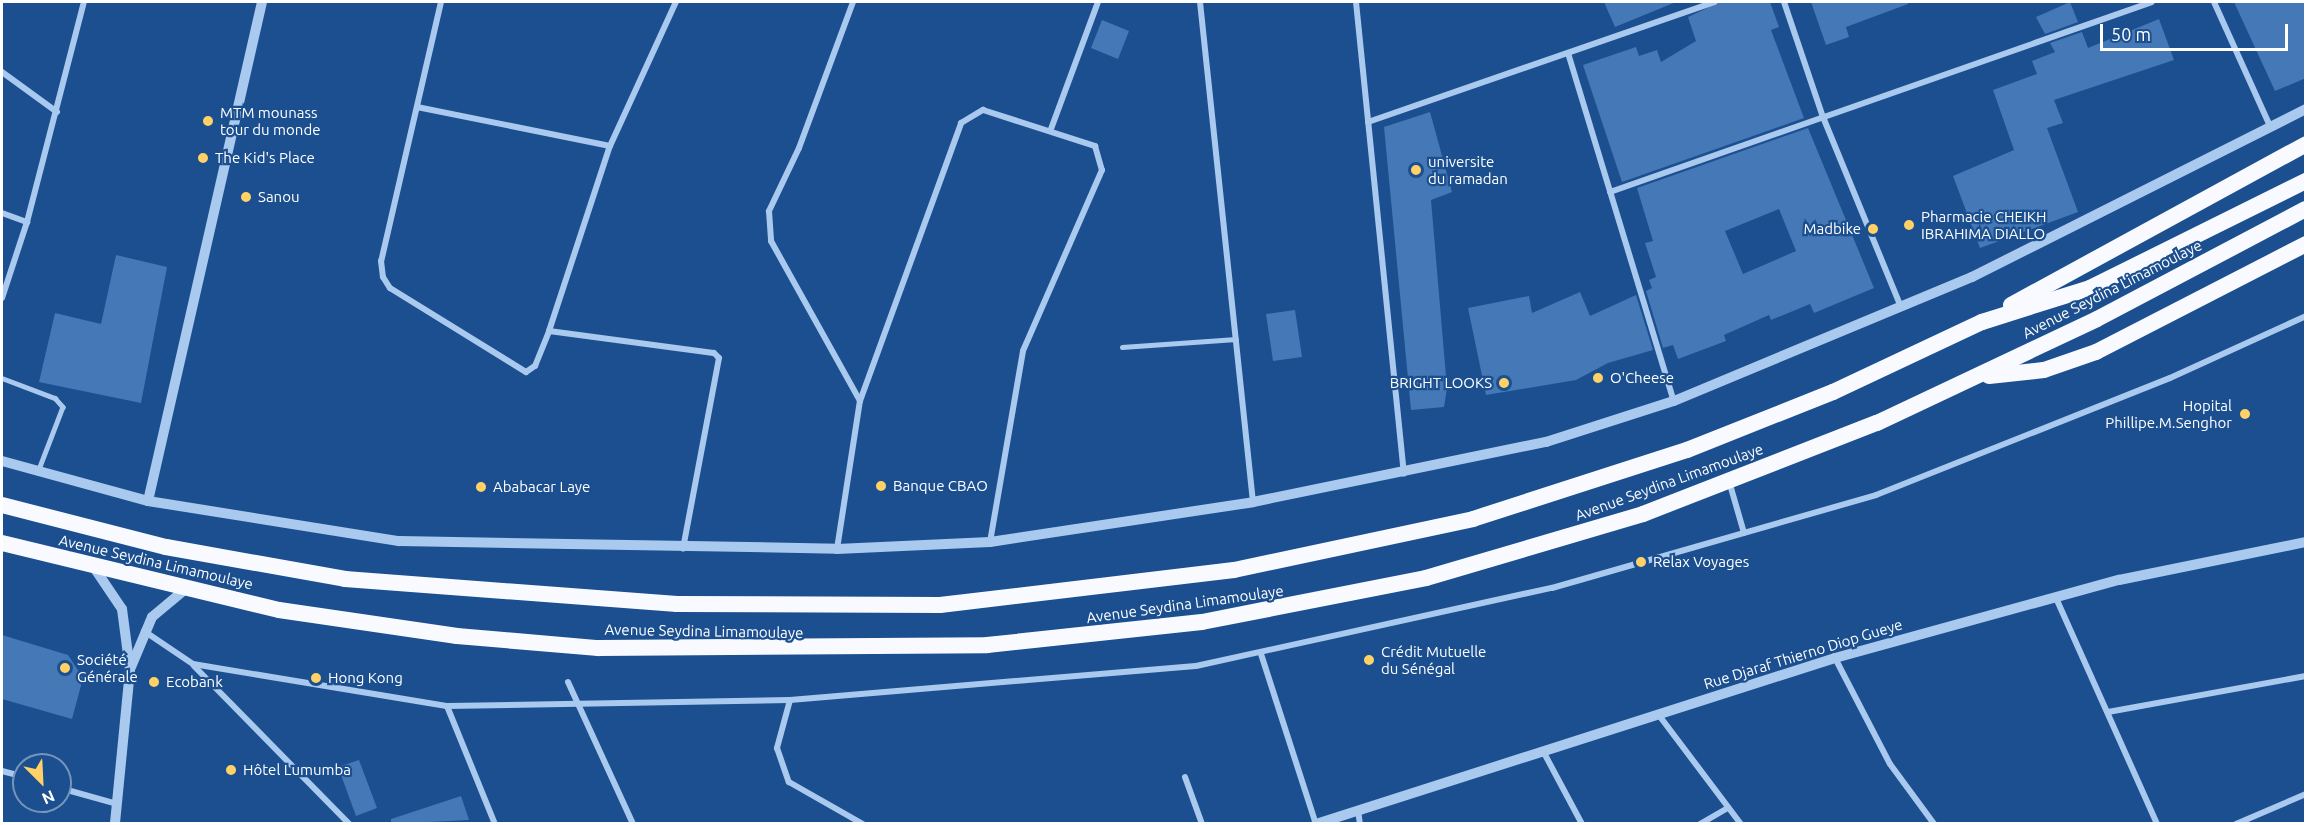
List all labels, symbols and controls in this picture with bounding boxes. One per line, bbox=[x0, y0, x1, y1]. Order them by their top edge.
scale bar bbox=[2103, 12, 2290, 50]
text: 50 m bbox=[2111, 24, 2151, 44]
place label: MTM mounass tour du monde bbox=[220, 103, 320, 138]
marker: MTM mounass tour du monde bbox=[201, 114, 215, 128]
place label: The Kid's Place bbox=[215, 149, 315, 167]
marker: The Kid's Place bbox=[196, 151, 210, 165]
place label: universite du ramadan bbox=[1428, 152, 1508, 187]
marker: universite du ramadan bbox=[1409, 163, 1423, 177]
place label: Sanou bbox=[258, 188, 299, 206]
marker: Sanou bbox=[239, 190, 253, 204]
place label: Pharmacie CHEIKH IBRAHIMA DIALLO bbox=[1921, 207, 2046, 242]
marker: Pharmacie CHEIKH IBRAHIMA DIALLO bbox=[1902, 218, 1916, 232]
place label: Madbike bbox=[1803, 220, 1861, 238]
marker: Madbike bbox=[1866, 222, 1880, 236]
street label: Avenue Seydina Limamoulaye bbox=[2019, 236, 2205, 342]
place label: O'Cheese bbox=[1610, 369, 1674, 387]
marker: O'Cheese bbox=[1591, 371, 1605, 385]
place label: BRIGHT LOOKS bbox=[1390, 374, 1492, 392]
marker: BRIGHT LOOKS bbox=[1497, 376, 1511, 390]
place label: Hopital Phillipe.M.Senghor bbox=[2105, 396, 2232, 431]
marker: Hopital Phillipe.M.Senghor bbox=[2236, 405, 2254, 423]
street label: Avenue Seydina Limamoulaye bbox=[1573, 440, 1765, 524]
place label: Banque CBAO bbox=[893, 477, 988, 495]
place label: Ababacar Laye bbox=[493, 478, 590, 496]
marker: Banque CBAO bbox=[874, 479, 888, 493]
marker: Ababacar Laye bbox=[474, 480, 488, 494]
street label: Avenue Seydina Limamoulaye bbox=[57, 531, 255, 593]
place label: Relax Voyages bbox=[1653, 553, 1749, 571]
marker: Relax Voyages bbox=[1634, 555, 1648, 569]
street label: Avenue Seydina Limamoulaye bbox=[1085, 581, 1285, 627]
street label: Rue Djaraf Thierno Diop Gueye bbox=[1701, 615, 1905, 693]
street label: Avenue Seydina Limamoulaye bbox=[604, 620, 804, 642]
place label: Crédit Mutuelle du Sénégal bbox=[1381, 642, 1486, 677]
place label: Société Générale bbox=[77, 650, 138, 685]
marker: Crédit Mutuelle du Sénégal bbox=[1362, 653, 1376, 667]
marker: Société Générale bbox=[58, 661, 72, 675]
place label: Hong Kong bbox=[328, 669, 403, 687]
marker: Hong Kong bbox=[309, 671, 323, 685]
place label: Ecobank bbox=[166, 673, 223, 691]
marker: Ecobank bbox=[147, 675, 161, 689]
north arrow bbox=[12, 753, 72, 813]
place label: Hôtel Lumumba bbox=[243, 761, 351, 779]
marker: Hôtel Lumumba bbox=[224, 763, 238, 777]
text: N bbox=[39, 787, 58, 808]

